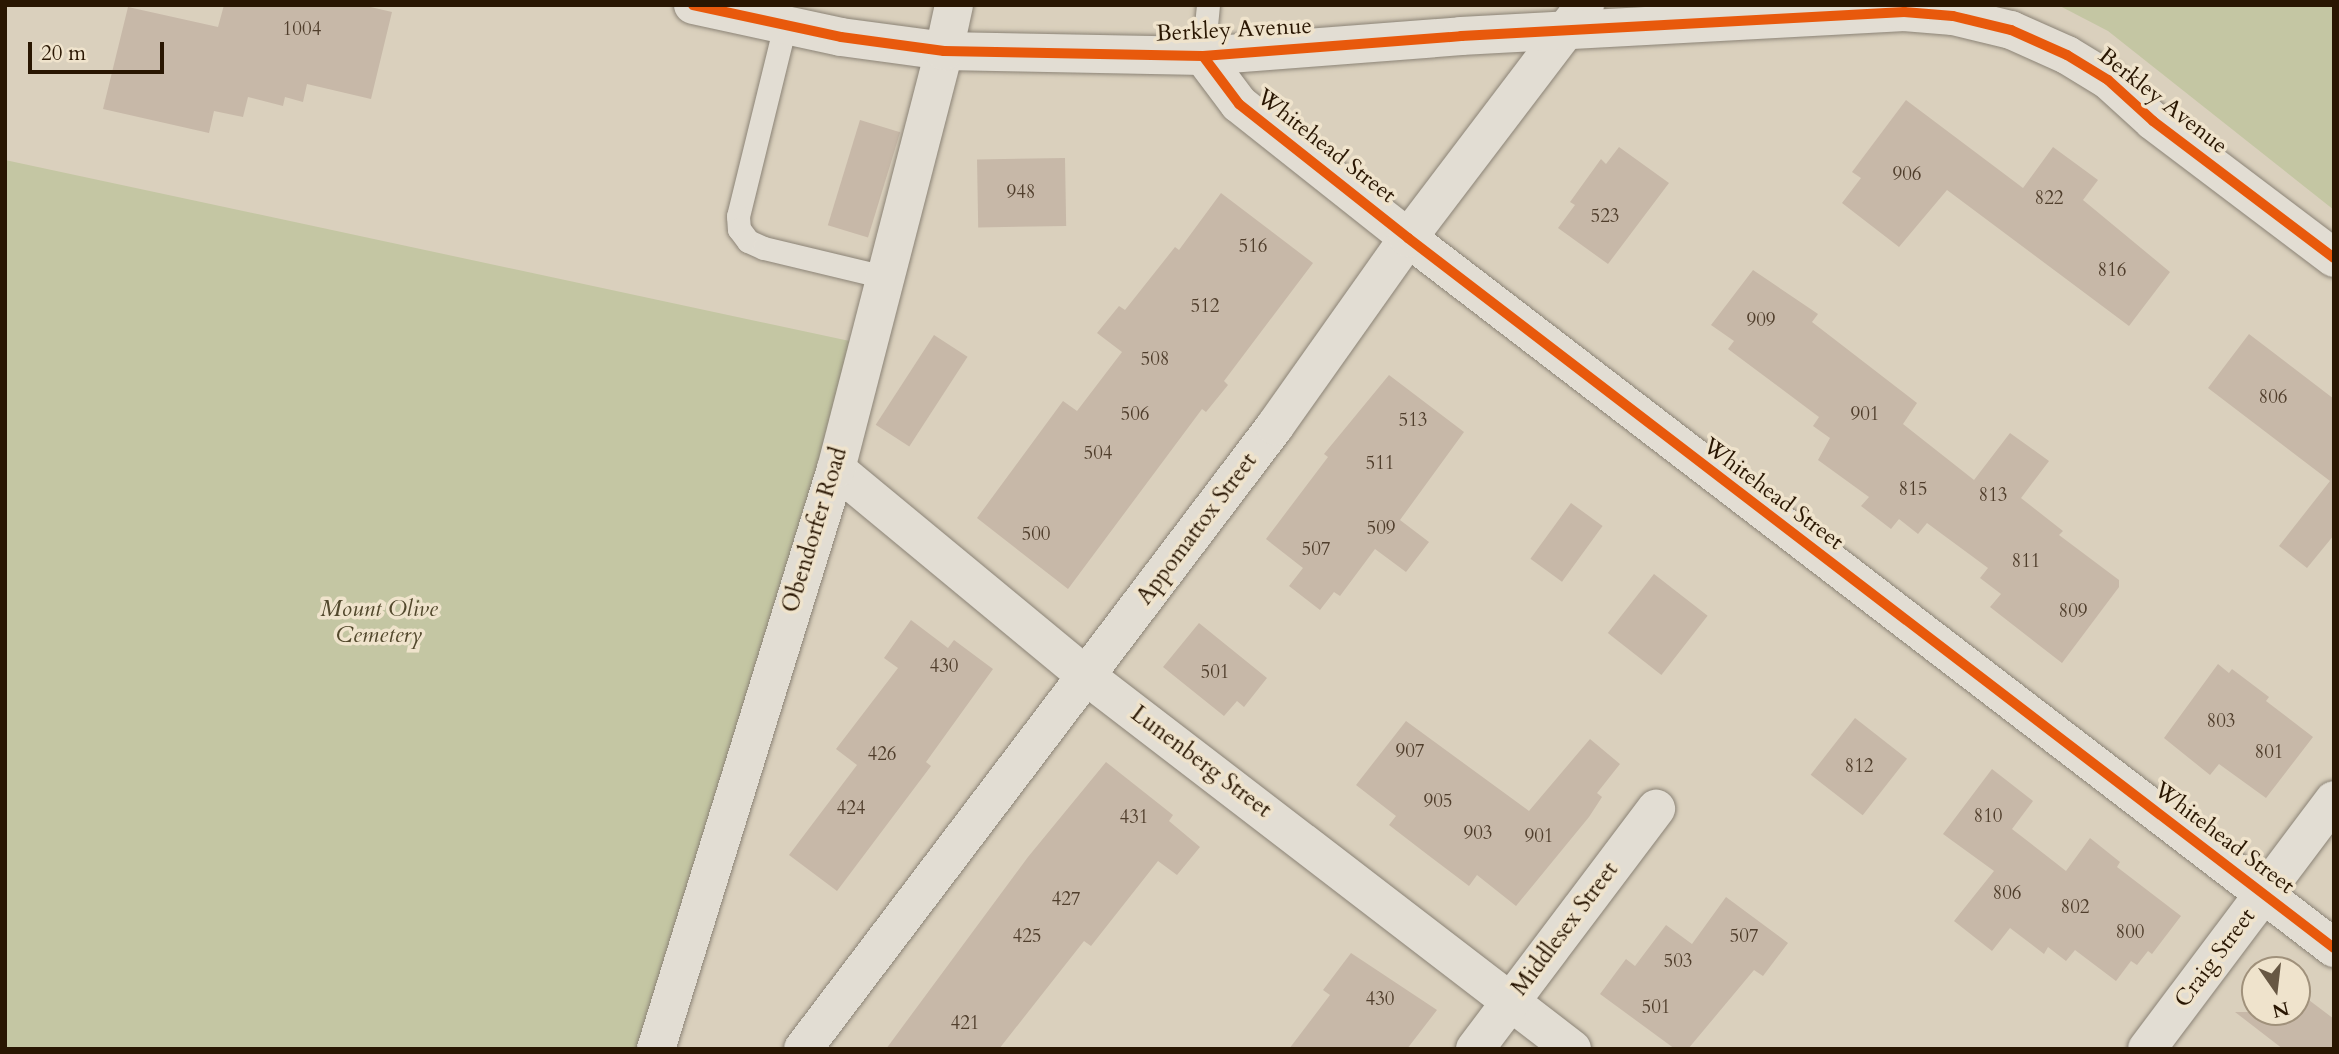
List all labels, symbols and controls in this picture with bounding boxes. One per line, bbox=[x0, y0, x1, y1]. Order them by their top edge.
street label: Berkley Avenue bbox=[1155, 12, 1313, 48]
house number: 1004 bbox=[283, 19, 321, 41]
scale bar bbox=[32, 28, 168, 72]
text: 20 m bbox=[41, 39, 86, 68]
street label: Berkley Avenue bbox=[2093, 42, 2233, 160]
street label: Whitehead Street bbox=[1251, 83, 1401, 209]
house number: 906 bbox=[1892, 164, 1922, 186]
house number: 948 bbox=[1006, 182, 1036, 204]
house number: 822 bbox=[2034, 188, 2064, 210]
house number: 523 bbox=[1590, 206, 1620, 228]
house number: 516 bbox=[1238, 236, 1268, 258]
house number: 816 bbox=[2097, 260, 2127, 282]
house number: 512 bbox=[1190, 296, 1220, 318]
house number: 909 bbox=[1746, 310, 1776, 332]
house number: 508 bbox=[1140, 349, 1170, 371]
house number: 806 bbox=[2258, 387, 2288, 409]
house number: 506 bbox=[1120, 404, 1150, 426]
house number: 901 bbox=[1850, 404, 1880, 426]
house number: 513 bbox=[1398, 410, 1428, 432]
street label: Whitehead Street bbox=[1697, 432, 1849, 556]
house number: 504 bbox=[1083, 443, 1113, 465]
street label: Obendorfer Road bbox=[777, 444, 853, 616]
street label: Appomattox Street bbox=[1131, 448, 1263, 610]
house number: 511 bbox=[1365, 453, 1395, 475]
house number: 815 bbox=[1898, 479, 1928, 501]
house number: 813 bbox=[1978, 485, 2008, 507]
house number: 509 bbox=[1366, 518, 1396, 540]
house number: 500 bbox=[1021, 524, 1051, 546]
house number: 507 bbox=[1301, 539, 1331, 561]
house number: 811 bbox=[2011, 551, 2041, 573]
park label: Mount Olive Cemetery bbox=[320, 595, 438, 649]
house number: 809 bbox=[2058, 601, 2088, 623]
house number: 430 bbox=[929, 656, 959, 678]
house number: 501 bbox=[1200, 662, 1230, 684]
street label: Lunenberg Street bbox=[1125, 700, 1277, 824]
house number: 803 bbox=[2206, 711, 2236, 733]
house number: 907 bbox=[1395, 741, 1425, 763]
house number: 801 bbox=[2254, 742, 2284, 764]
house number: 426 bbox=[867, 744, 897, 766]
house number: 812 bbox=[1844, 756, 1874, 778]
street label: Whitehead Street bbox=[2148, 776, 2300, 900]
house number: 905 bbox=[1423, 791, 1453, 813]
house number: 424 bbox=[836, 798, 866, 820]
house number: 810 bbox=[1973, 806, 2003, 828]
house number: 431 bbox=[1119, 807, 1149, 829]
house number: 903 bbox=[1463, 823, 1493, 845]
house number: 901 bbox=[1524, 826, 1554, 848]
street label: Middlesex Street bbox=[1506, 857, 1624, 1001]
house number: 806 bbox=[1992, 883, 2022, 905]
house number: 427 bbox=[1051, 889, 1081, 911]
house number: 802 bbox=[2060, 897, 2090, 919]
street label: Craig Street bbox=[2169, 903, 2261, 1013]
house number: 800 bbox=[2115, 922, 2145, 944]
house number: 425 bbox=[1012, 926, 1042, 948]
house number: 507 bbox=[1729, 926, 1759, 948]
house number: 503 bbox=[1663, 951, 1693, 973]
north arrow bbox=[2241, 956, 2311, 1026]
house number: 430 bbox=[1365, 989, 1395, 1011]
text: N bbox=[2269, 995, 2292, 1024]
house number: 501 bbox=[1641, 997, 1671, 1019]
house number: 421 bbox=[950, 1013, 980, 1035]

